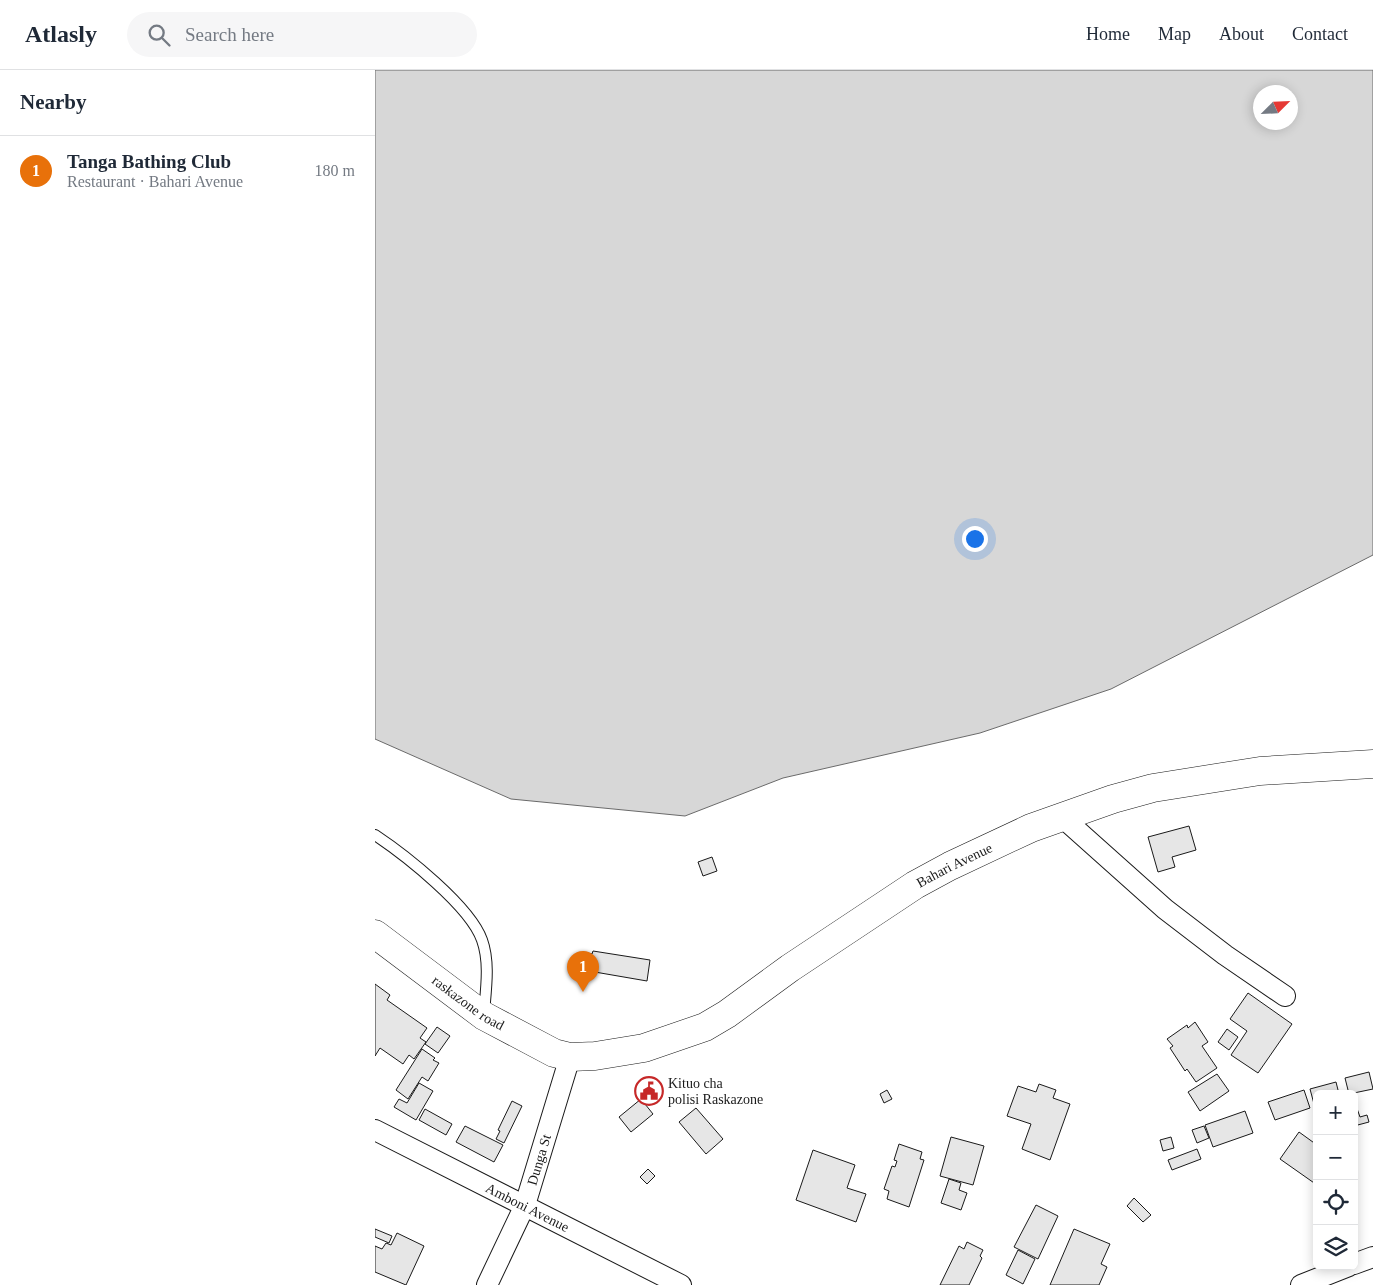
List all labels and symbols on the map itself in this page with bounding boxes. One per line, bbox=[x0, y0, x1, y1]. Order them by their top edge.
north arrow bbox=[1253, 85, 1298, 130]
your location bbox=[962, 526, 988, 552]
street label: Bahari Avenue bbox=[914, 840, 995, 891]
pin: 1 bbox=[567, 951, 599, 992]
street label: raskazone road bbox=[429, 973, 507, 1033]
public building icon: Kituo cha polisi Raskazone bbox=[634, 1076, 664, 1106]
place label: Kituo cha polisi Raskazone bbox=[668, 1076, 763, 1107]
street label: Dunga St bbox=[524, 1132, 554, 1187]
street label: Amboni Avenue bbox=[483, 1180, 571, 1235]

